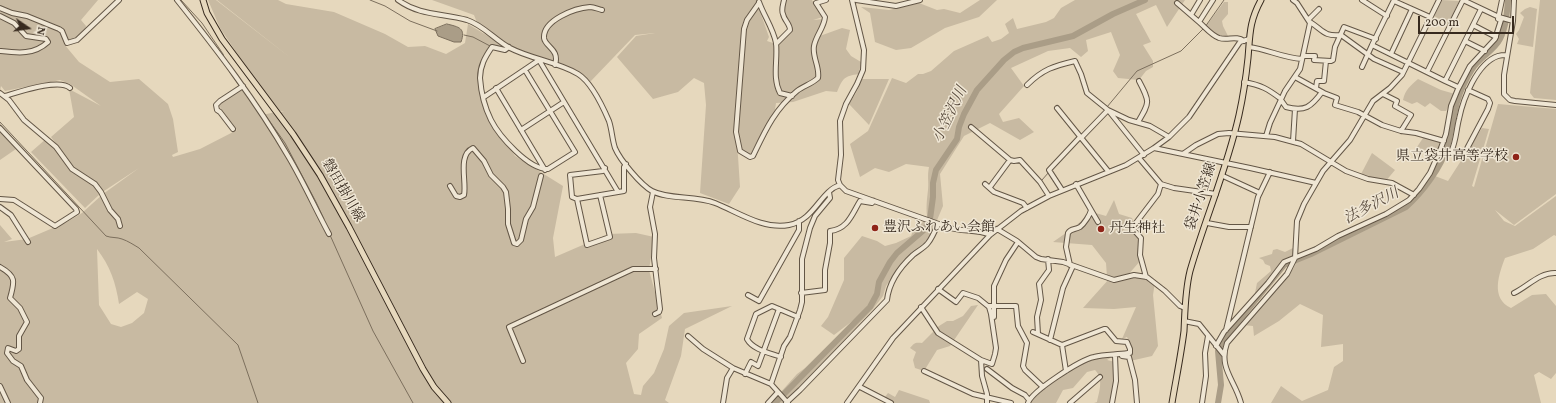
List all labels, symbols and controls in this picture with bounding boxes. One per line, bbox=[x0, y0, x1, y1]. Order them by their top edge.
north arrow bbox=[8, 8, 48, 48]
scale bar bbox=[1420, 8, 1516, 34]
text: 200 m bbox=[1425, 15, 1459, 31]
text: N bbox=[32, 25, 48, 36]
water label: 小笠沢川 bbox=[930, 84, 972, 146]
place label: 県立袋井高等学校 bbox=[1396, 149, 1508, 165]
marker: 県立袋井高等学校 bbox=[1511, 152, 1521, 162]
street label: 磐田掛川線 bbox=[317, 156, 367, 226]
street label: 袋井小笠線 bbox=[1183, 161, 1221, 233]
water label: 法多沢川 bbox=[1341, 185, 1403, 229]
place label: 豊沢ふれあい会館 bbox=[883, 220, 995, 236]
place label: 丹生神社 bbox=[1109, 221, 1165, 237]
marker: 豊沢ふれあい会館 bbox=[870, 223, 880, 233]
marker: 丹生神社 bbox=[1096, 224, 1106, 234]

